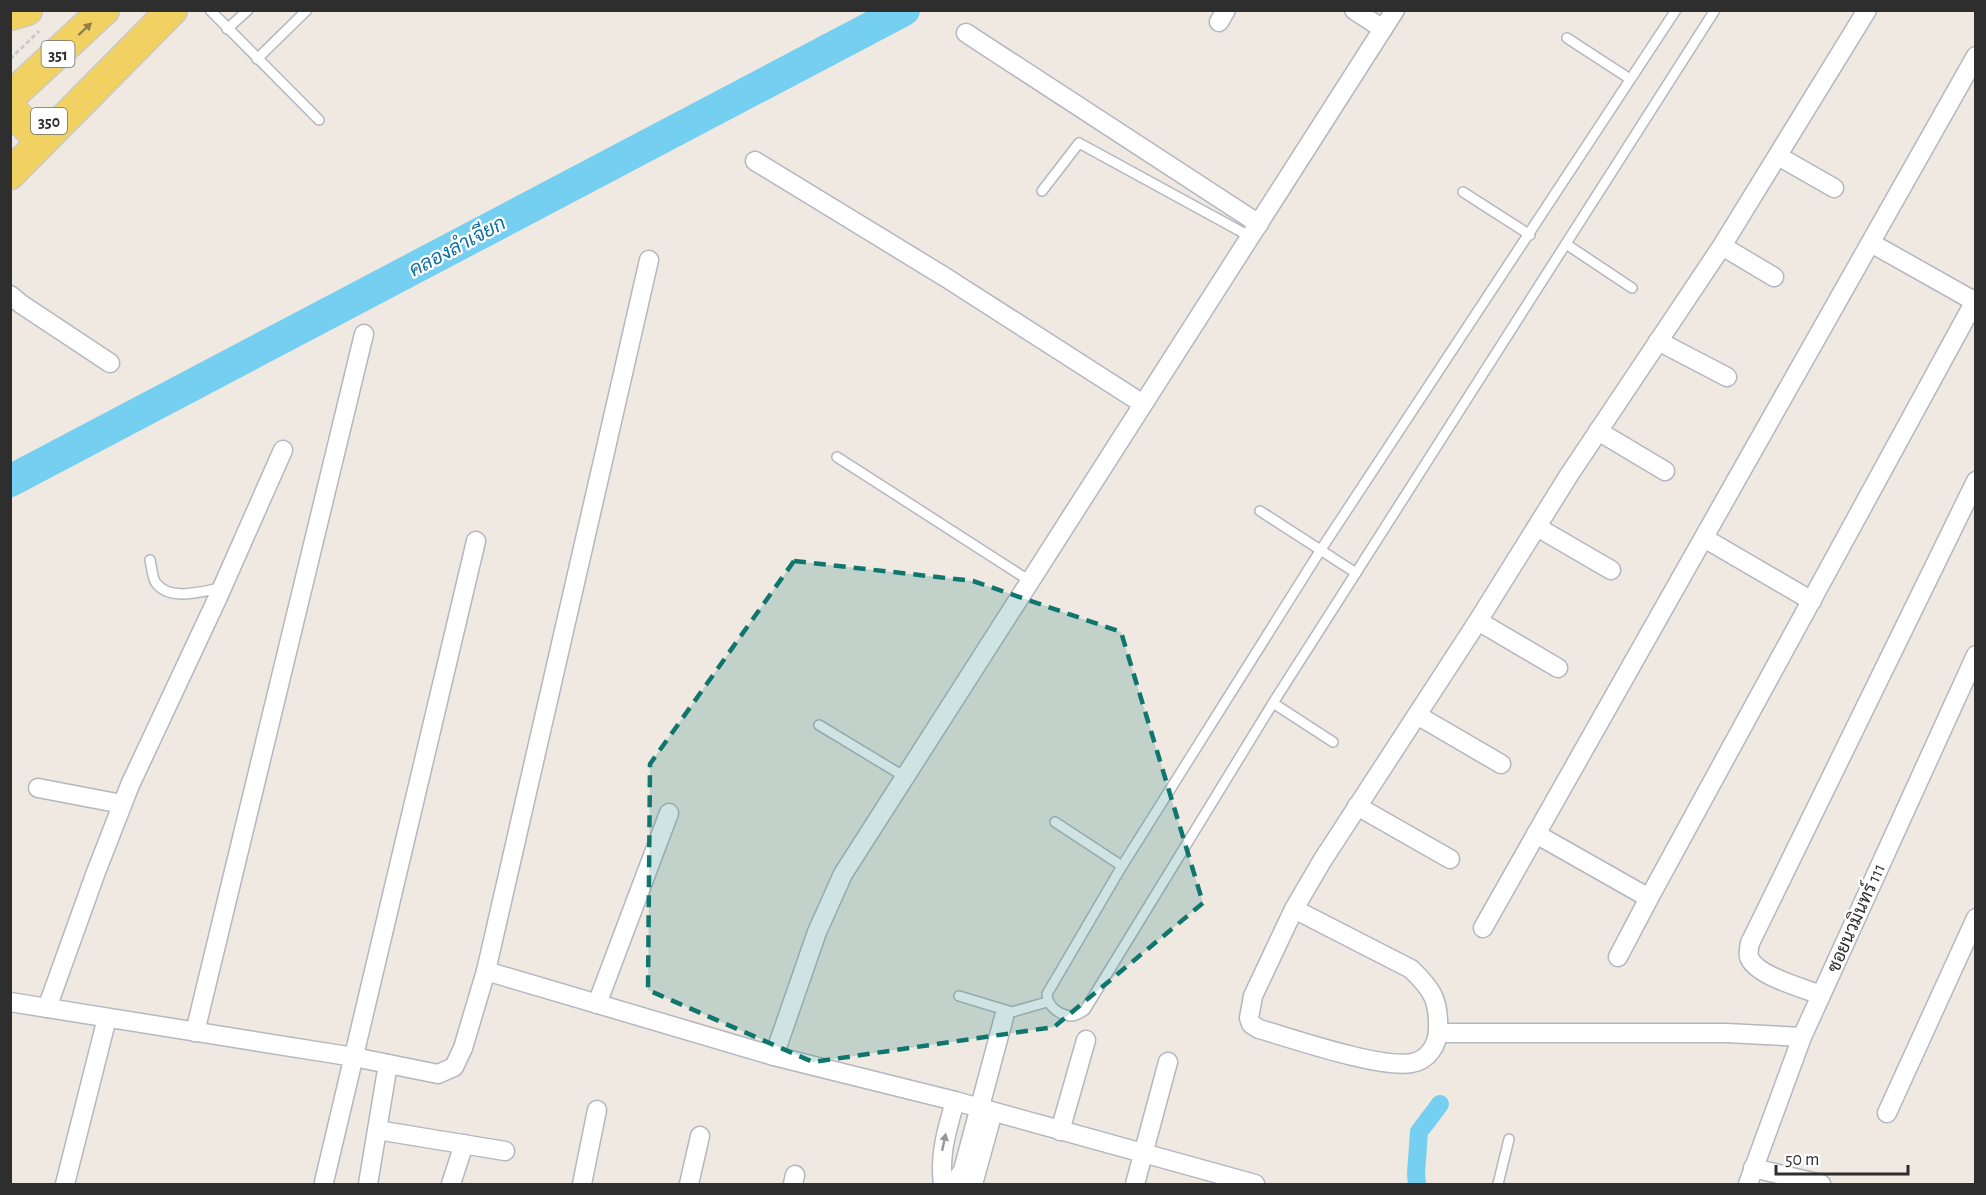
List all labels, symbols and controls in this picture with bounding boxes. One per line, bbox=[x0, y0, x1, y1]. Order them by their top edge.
one-way arrow bbox=[77, 22, 92, 36]
road number: 351 bbox=[42, 41, 74, 67]
road number: 350 bbox=[31, 108, 67, 134]
water label: คลองลำเจียก bbox=[404, 210, 509, 281]
street label: ซอยนวมินทร์ 111 bbox=[1820, 859, 1889, 976]
one-way arrow bbox=[940, 1133, 950, 1152]
scale bar bbox=[1776, 1138, 1908, 1176]
text: 50 m bbox=[1785, 1151, 1819, 1169]

